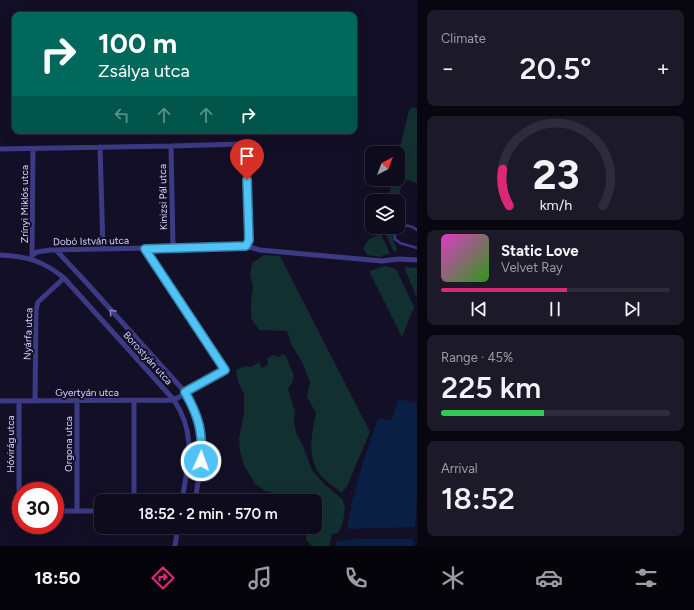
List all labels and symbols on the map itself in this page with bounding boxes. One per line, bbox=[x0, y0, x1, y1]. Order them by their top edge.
pin bbox=[230, 139, 264, 180]
north arrow bbox=[365, 146, 405, 186]
street label: Kinizsi Pál utca bbox=[156, 164, 170, 230]
street label: Zrínyi Miklós utca bbox=[18, 165, 31, 243]
street label: Dobó István utca bbox=[53, 234, 129, 248]
street label: Nyárfa utca bbox=[21, 308, 35, 360]
one-way arrow bbox=[110, 309, 117, 316]
street label: Borostyán utca bbox=[121, 329, 175, 387]
street label: Gyertyán utca bbox=[55, 386, 119, 399]
street label: Hóvirág utca bbox=[4, 415, 17, 473]
street label: Orgona utca bbox=[62, 416, 75, 472]
position arrow bbox=[180, 440, 222, 482]
speed limit sign: 30 bbox=[12, 482, 64, 534]

